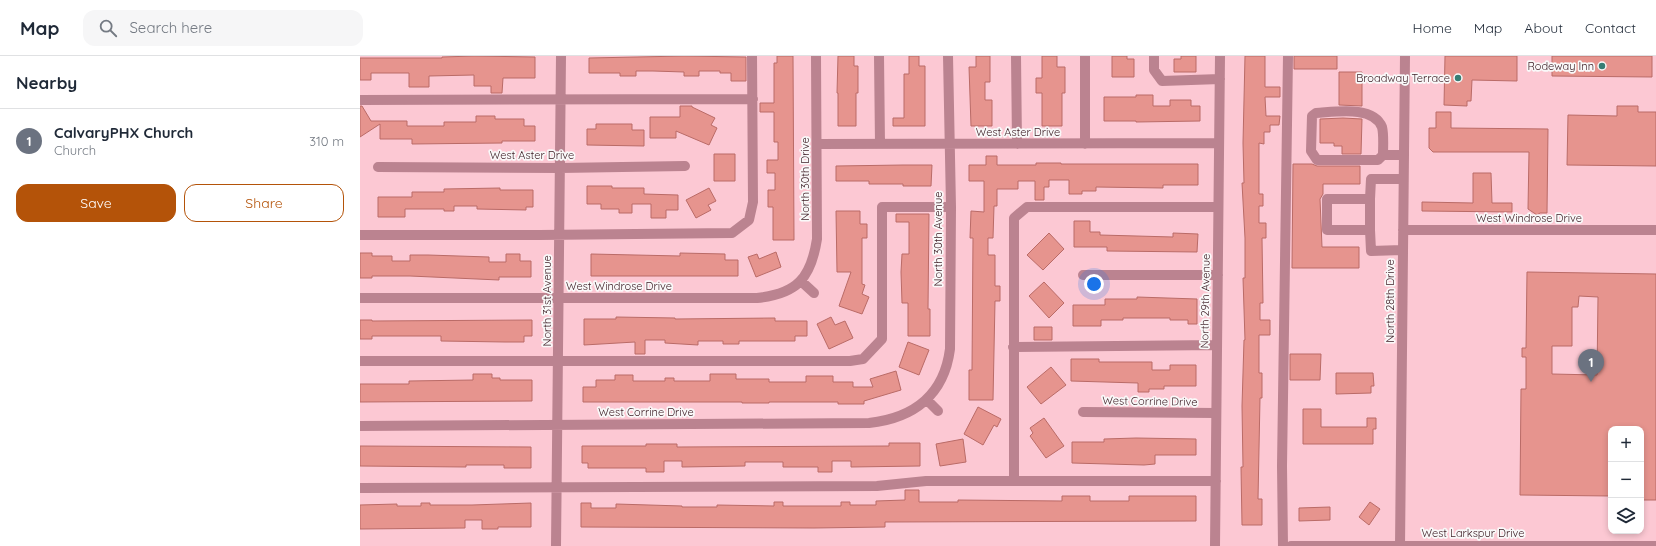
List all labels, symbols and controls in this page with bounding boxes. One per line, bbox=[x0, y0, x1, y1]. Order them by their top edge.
search box bbox=[83, 10, 363, 46]
text: Map bbox=[20, 16, 59, 40]
icon: search bbox=[97, 17, 119, 39]
text: Search here bbox=[129, 18, 212, 37]
text: Home bbox=[1413, 19, 1452, 37]
text: Map bbox=[1474, 19, 1502, 37]
text: About bbox=[1524, 19, 1563, 37]
text: Contact bbox=[1585, 19, 1636, 37]
place label: Rodeway Inn bbox=[1527, 59, 1594, 73]
marker: Rodeway Inn bbox=[1597, 61, 1607, 71]
place label: Broadway Terrace bbox=[1356, 71, 1450, 85]
text: Nearby bbox=[16, 72, 77, 93]
marker: Broadway Terrace bbox=[1453, 73, 1463, 83]
text: CalvaryPHX Church bbox=[54, 123, 193, 142]
street label: West Aster Drive bbox=[976, 125, 1060, 139]
text: 1 bbox=[26, 133, 32, 149]
text: 310 m bbox=[309, 133, 344, 149]
street label: North 30th Drive bbox=[798, 137, 812, 221]
text: Church bbox=[54, 142, 96, 158]
street label: West Aster Drive bbox=[490, 148, 574, 162]
button: Save bbox=[16, 184, 176, 222]
button: Share bbox=[184, 184, 344, 222]
street label: North 30th Avenue bbox=[931, 192, 945, 286]
street label: West Windrose Drive bbox=[1476, 211, 1582, 225]
street label: North 29th Avenue bbox=[1197, 254, 1213, 348]
street label: North 31st Avenue bbox=[540, 255, 554, 347]
street label: North 28th Drive bbox=[1383, 259, 1397, 343]
your location bbox=[1084, 274, 1104, 294]
street label: West Windrose Drive bbox=[566, 279, 672, 293]
pin: 1 bbox=[1578, 349, 1604, 382]
street label: West Corrine Drive bbox=[1102, 393, 1198, 409]
street label: West Corrine Drive bbox=[598, 405, 694, 419]
map controls bbox=[1608, 426, 1644, 534]
button: + bbox=[1608, 426, 1644, 462]
button: − bbox=[1608, 462, 1644, 498]
button: layers bbox=[1608, 498, 1644, 534]
street label: West Larkspur Drive bbox=[1422, 526, 1524, 540]

